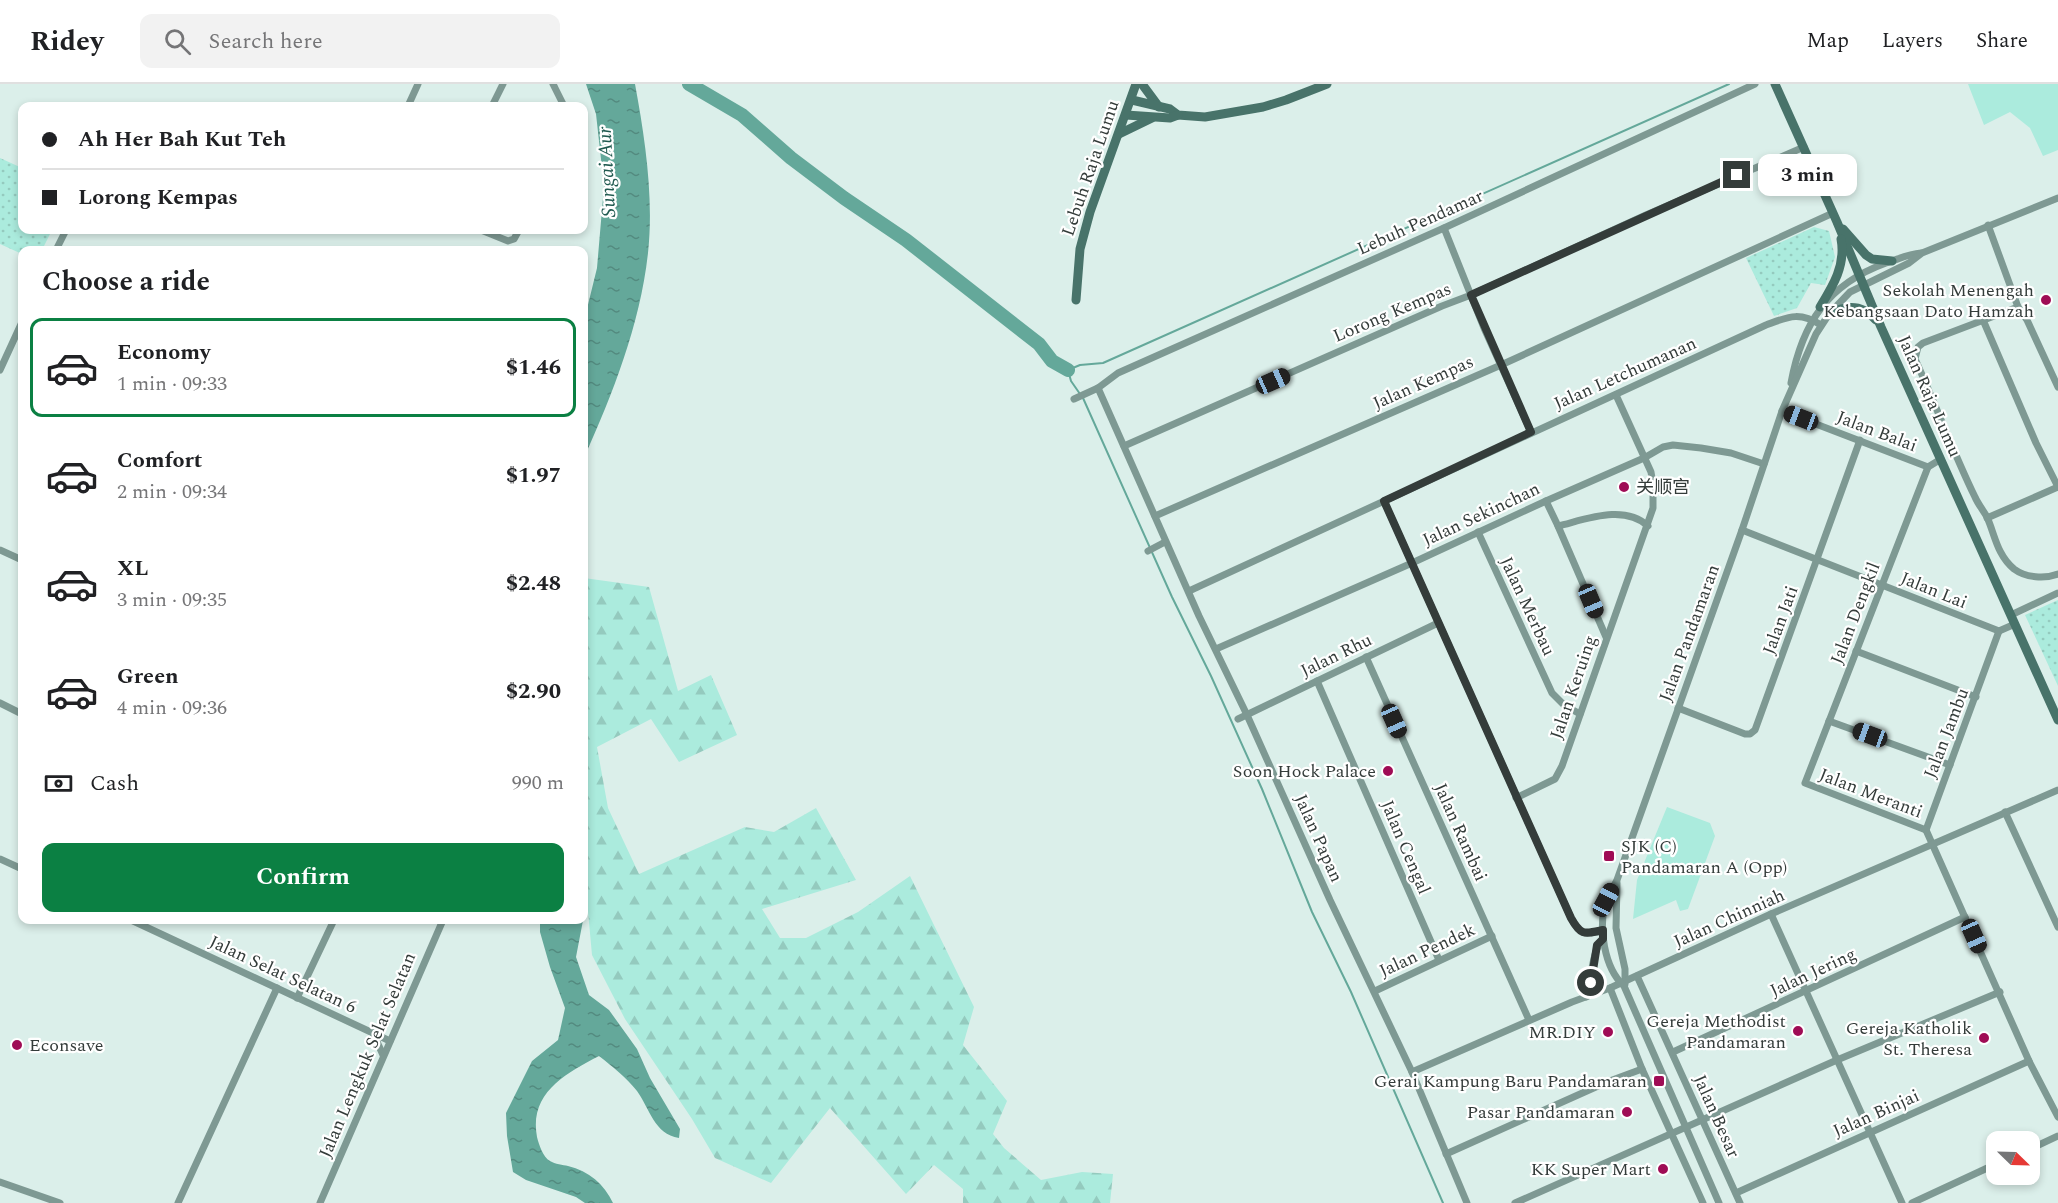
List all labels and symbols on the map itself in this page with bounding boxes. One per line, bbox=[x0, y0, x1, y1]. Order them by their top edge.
street label: Lebuh Raja Lumu bbox=[1055, 97, 1126, 240]
water label: Sungai Aur bbox=[590, 125, 624, 218]
callout: 3 min bbox=[1758, 154, 1857, 196]
route end bbox=[1723, 161, 1750, 188]
street label: Lebuh Pendamar bbox=[1353, 183, 1488, 262]
street label: Lorong Kempas bbox=[1329, 275, 1456, 350]
place label: Sekolah Menengah Kebangsaan Dato Hamzah bbox=[1823, 277, 2034, 325]
marker: Sekolah Menengah Kebangsaan Dato Hamzah bbox=[2039, 293, 2053, 307]
street label: Jalan Letchumanan bbox=[1549, 330, 1701, 417]
street label: Jalan Raja Lumu bbox=[1891, 331, 1969, 462]
street label: Jalan Kempas bbox=[1368, 348, 1478, 417]
car bbox=[1253, 365, 1293, 397]
car bbox=[1781, 403, 1821, 433]
street label: Jalan Balai bbox=[1833, 404, 1921, 459]
place label: 关顺宫 bbox=[1636, 474, 1690, 501]
street label: Jalan Sekinchan bbox=[1418, 475, 1544, 554]
marker: 关顺宫 bbox=[1617, 480, 1631, 494]
street label: Jalan Merbau bbox=[1493, 552, 1562, 660]
street label: Jalan Dengkil bbox=[1824, 558, 1887, 668]
street label: Jalan Pandamaran bbox=[1652, 561, 1727, 706]
street label: Jalan Lai bbox=[1896, 565, 1971, 616]
car bbox=[1576, 581, 1606, 621]
street label: Jalan Jati bbox=[1756, 582, 1805, 658]
street label: Jalan Rhu bbox=[1296, 626, 1377, 684]
street label: Jalan Keruing bbox=[1543, 631, 1604, 743]
street label: Jalan Jambu bbox=[1917, 684, 1976, 782]
car bbox=[1378, 701, 1410, 741]
car bbox=[1850, 720, 1890, 750]
place label: Soon Hock Palace bbox=[1233, 758, 1376, 785]
street label: Jalan Meranti bbox=[1815, 761, 1926, 826]
marker: Soon Hock Palace bbox=[1381, 764, 1395, 778]
street label: Jalan Rambai bbox=[1427, 779, 1494, 886]
street label: Jalan Papan bbox=[1287, 790, 1350, 887]
street label: Jalan Cengal bbox=[1374, 796, 1438, 899]
place label: SJK (C) Pandamaran A (Opp) bbox=[1621, 833, 1787, 881]
marker: SJK (C) Pandamaran A (Opp) bbox=[1602, 849, 1616, 863]
car bbox=[1590, 880, 1622, 920]
street label: Jalan Chinniah bbox=[1669, 882, 1789, 955]
street label: Jalan Pendek bbox=[1375, 916, 1480, 985]
car bbox=[1958, 916, 1990, 956]
street label: Jalan Selat Selatan 6 bbox=[205, 928, 361, 1020]
street label: Jalan Jering bbox=[1766, 941, 1861, 1004]
street label: Jalan Lengkuk Selat Selatan bbox=[312, 948, 423, 1162]
route start bbox=[1577, 969, 1604, 996]
place label: Gereja Methodist Pandamaran bbox=[1646, 1008, 1786, 1056]
place label: Gereja Katholik St. Theresa bbox=[1846, 1015, 1972, 1063]
place label: MR.DIY bbox=[1528, 1019, 1596, 1046]
marker: Gereja Methodist Pandamaran bbox=[1791, 1024, 1805, 1038]
marker: MR.DIY bbox=[1601, 1025, 1615, 1039]
marker: Gereja Katholik St. Theresa bbox=[1977, 1031, 1991, 1045]
place label: Econsave bbox=[29, 1032, 103, 1059]
marker: Econsave bbox=[10, 1038, 24, 1052]
place label: Gerai Kampung Baru Pandamaran bbox=[1374, 1068, 1647, 1095]
street label: Jalan Besar bbox=[1686, 1070, 1747, 1162]
marker: Gerai Kampung Baru Pandamaran bbox=[1652, 1074, 1666, 1088]
street label: Jalan Binjai bbox=[1829, 1082, 1924, 1145]
place label: Pasar Pandamaran bbox=[1467, 1099, 1615, 1126]
marker: Pasar Pandamaran bbox=[1620, 1105, 1634, 1119]
north arrow bbox=[1986, 1131, 2040, 1185]
place label: KK Super Mart bbox=[1531, 1156, 1651, 1183]
marker: KK Super Mart bbox=[1656, 1162, 1670, 1176]

